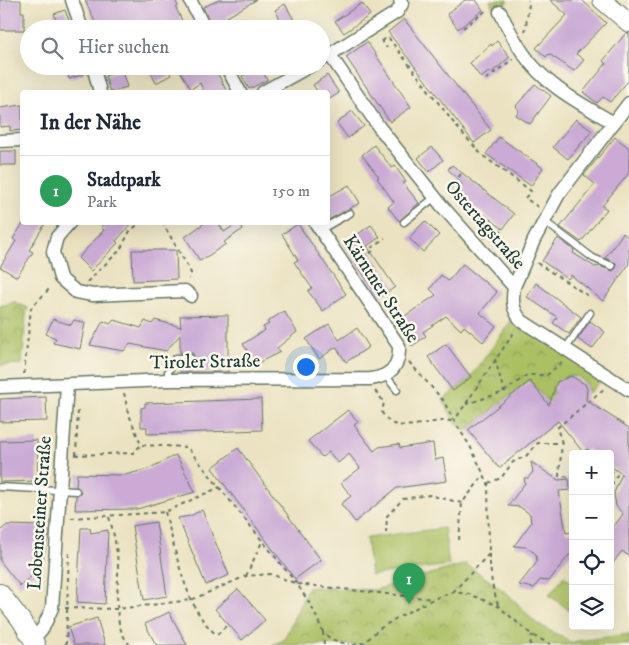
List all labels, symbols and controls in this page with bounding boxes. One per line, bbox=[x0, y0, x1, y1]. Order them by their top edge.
search box bbox=[20, 20, 330, 75]
icon: search bbox=[38, 34, 66, 62]
text: Hier suchen bbox=[78, 36, 169, 59]
text: In der Nähe bbox=[40, 110, 141, 136]
text: Stadtpark bbox=[87, 169, 161, 192]
street label: Ostertagstraße bbox=[440, 176, 530, 275]
text: 1 bbox=[53, 181, 59, 201]
text: 150 m bbox=[272, 181, 310, 201]
text: Park bbox=[87, 192, 117, 212]
street label: Kärntner Straße bbox=[338, 231, 424, 347]
street label: Tiroler Straße bbox=[149, 350, 261, 374]
your location bbox=[293, 354, 319, 380]
street label: Lobensteiner Straße bbox=[23, 435, 57, 591]
map controls bbox=[569, 450, 614, 630]
button: + bbox=[569, 450, 614, 495]
button: − bbox=[569, 495, 614, 540]
button: locate bbox=[569, 540, 614, 585]
pin: 1 bbox=[393, 563, 425, 604]
button: layers bbox=[569, 585, 614, 630]

